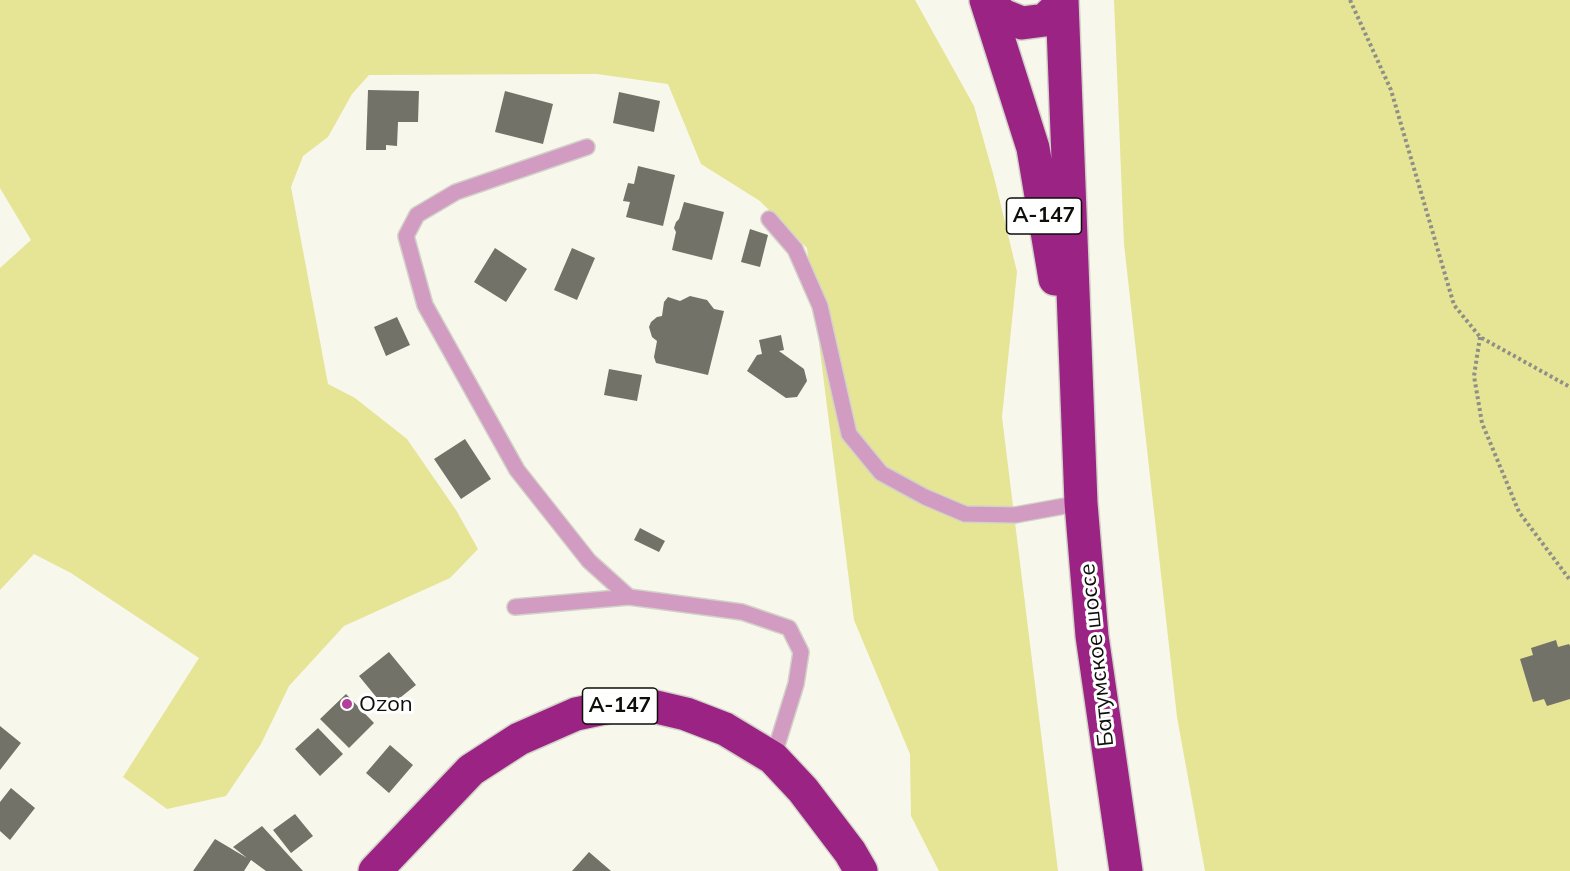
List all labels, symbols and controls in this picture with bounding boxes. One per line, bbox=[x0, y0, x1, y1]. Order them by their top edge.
road number: А-147 bbox=[1006, 198, 1082, 234]
street label: Батумское шоссе bbox=[1074, 562, 1120, 748]
road number: А-147 bbox=[582, 688, 658, 724]
place label: Ozon bbox=[359, 691, 413, 717]
marker: Ozon bbox=[340, 697, 354, 711]

